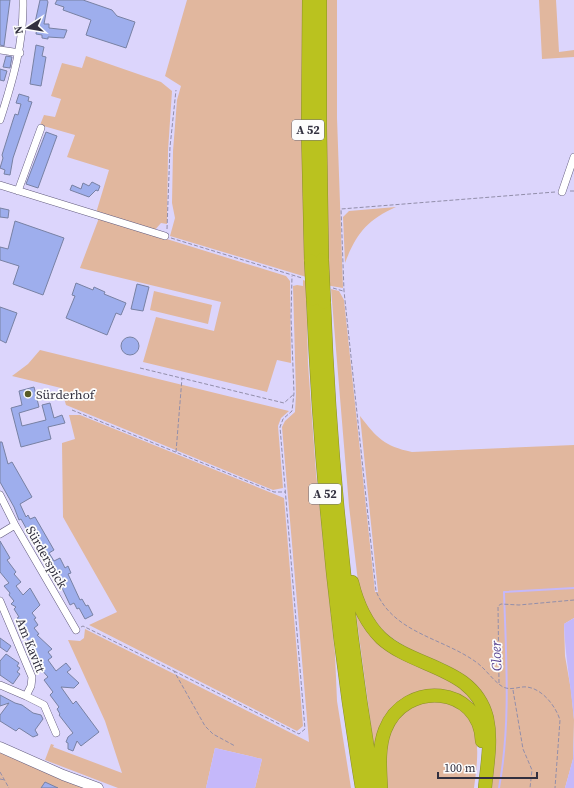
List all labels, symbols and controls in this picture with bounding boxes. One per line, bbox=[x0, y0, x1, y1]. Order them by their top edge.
north arrow bbox=[8, 8, 48, 48]
text: N bbox=[11, 24, 27, 35]
road number: A 52 bbox=[292, 120, 324, 140]
place label: Sürderhof bbox=[36, 386, 96, 403]
marker: Sürderhof bbox=[23, 389, 33, 399]
road number: A 52 bbox=[309, 484, 341, 504]
street label: Sürderspick bbox=[22, 523, 72, 592]
street label: Am Kavitt bbox=[12, 615, 49, 676]
water label: Cloer bbox=[485, 640, 507, 672]
scale bar bbox=[438, 754, 537, 780]
text: 100 m bbox=[444, 760, 476, 776]

